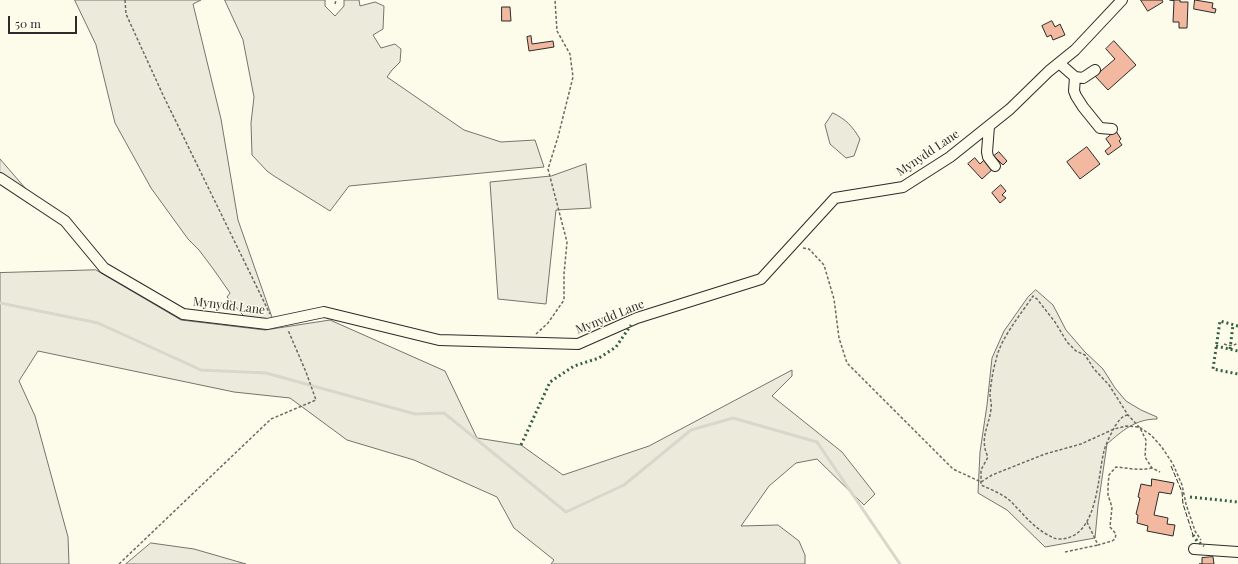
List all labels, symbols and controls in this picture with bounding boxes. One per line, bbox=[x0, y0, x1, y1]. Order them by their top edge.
scale bar bbox=[10, 8, 79, 34]
text: 50 m bbox=[15, 15, 41, 31]
street label: Mynydd Lane bbox=[894, 127, 962, 179]
street label: Mynydd Lane bbox=[192, 294, 266, 318]
street label: Mynydd Lane bbox=[574, 297, 646, 337]

